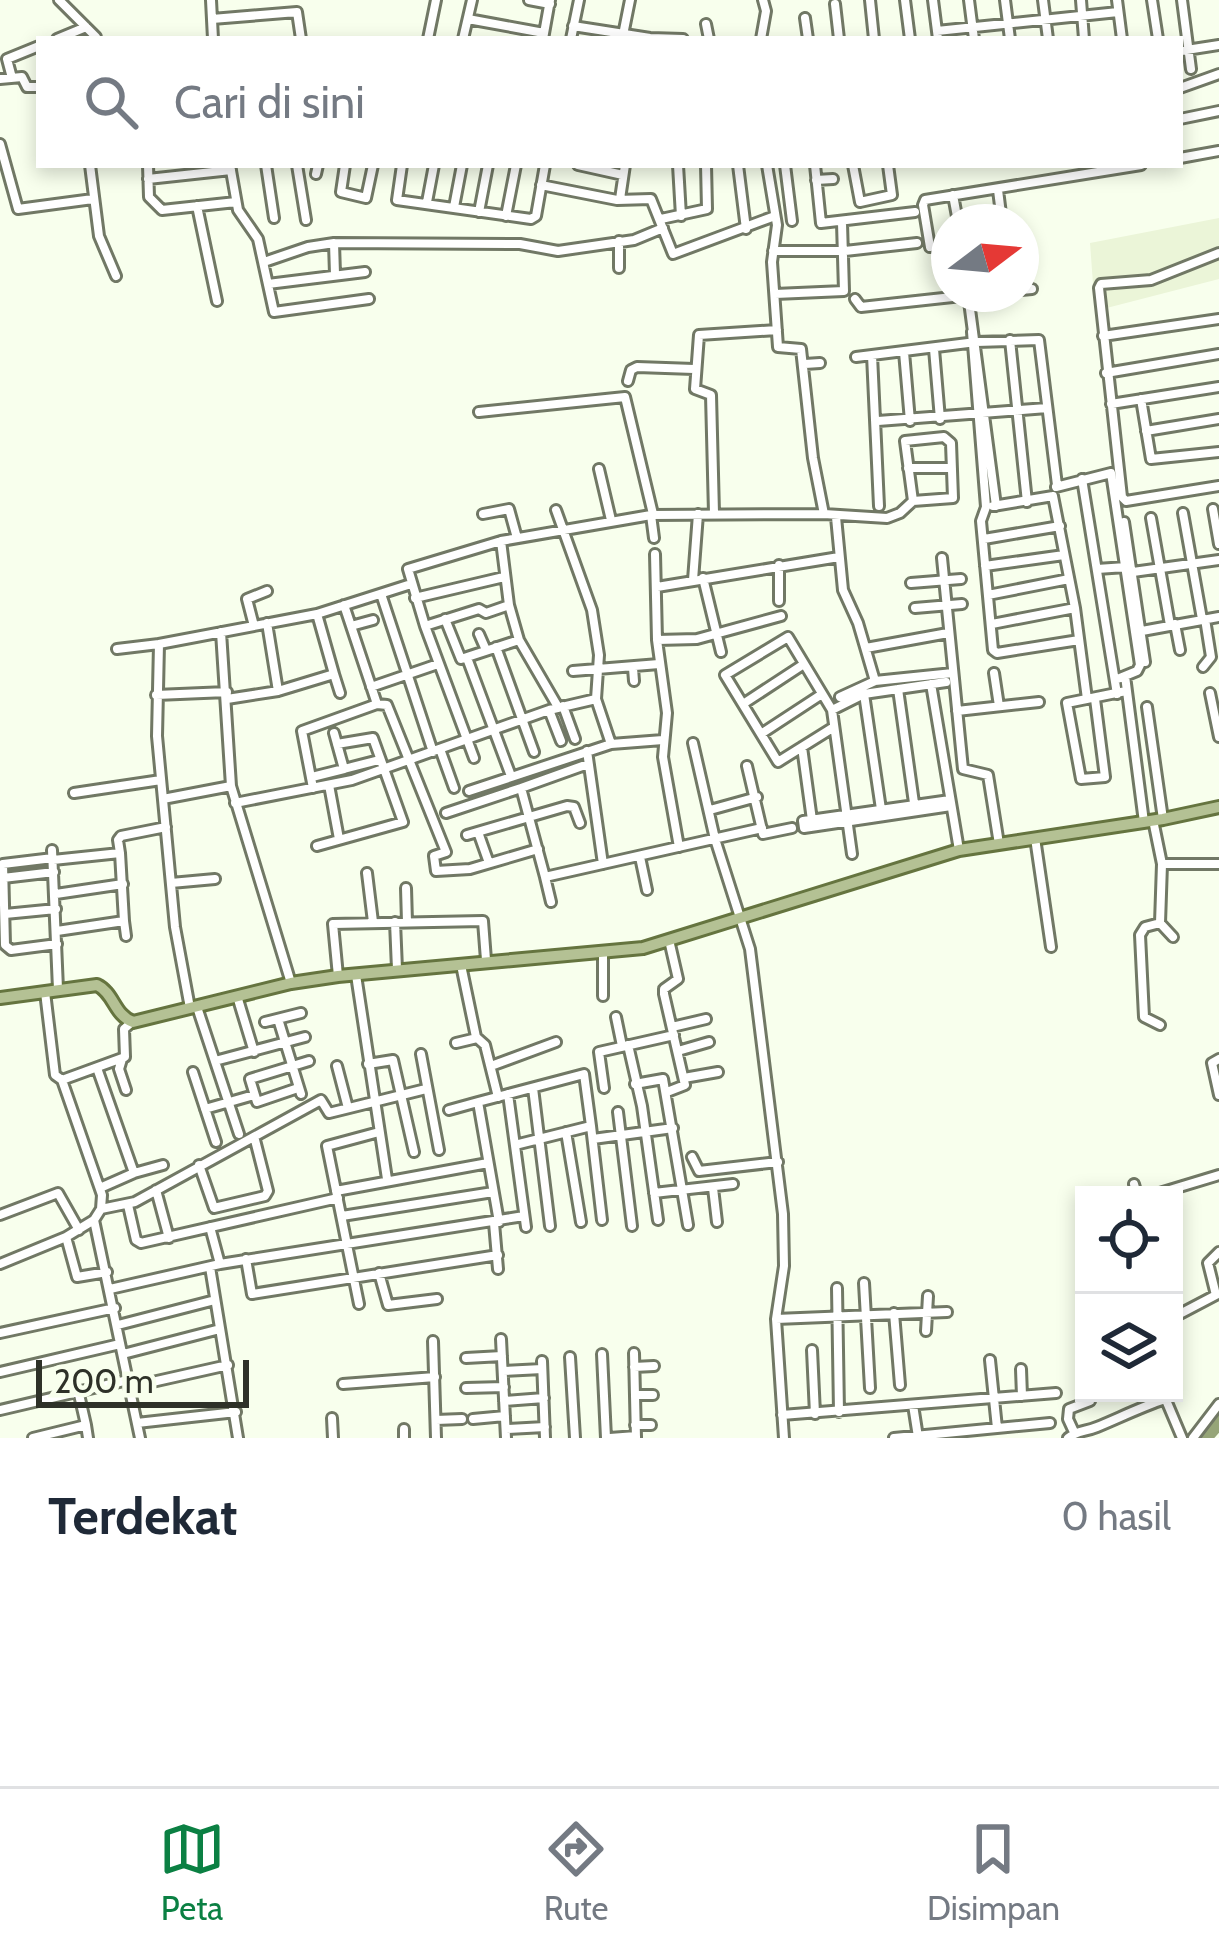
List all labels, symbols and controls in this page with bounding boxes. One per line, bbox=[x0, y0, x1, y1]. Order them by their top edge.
search box bbox=[36, 36, 1183, 168]
icon: search bbox=[78, 69, 144, 135]
text: Cari di sini bbox=[174, 75, 365, 129]
north arrow bbox=[931, 204, 1039, 312]
map controls bbox=[1075, 1186, 1183, 1402]
button: locate bbox=[1075, 1186, 1183, 1294]
button: layers bbox=[1075, 1294, 1183, 1402]
scale bar bbox=[36, 1354, 249, 1407]
text: 200 m bbox=[54, 1361, 154, 1401]
text: Terdekat bbox=[48, 1485, 238, 1547]
text: 0 hasil bbox=[1062, 1492, 1171, 1540]
tab: Peta bbox=[159, 1816, 225, 1928]
tab: Rute bbox=[543, 1816, 609, 1928]
tab: Disimpan bbox=[927, 1816, 1060, 1928]

